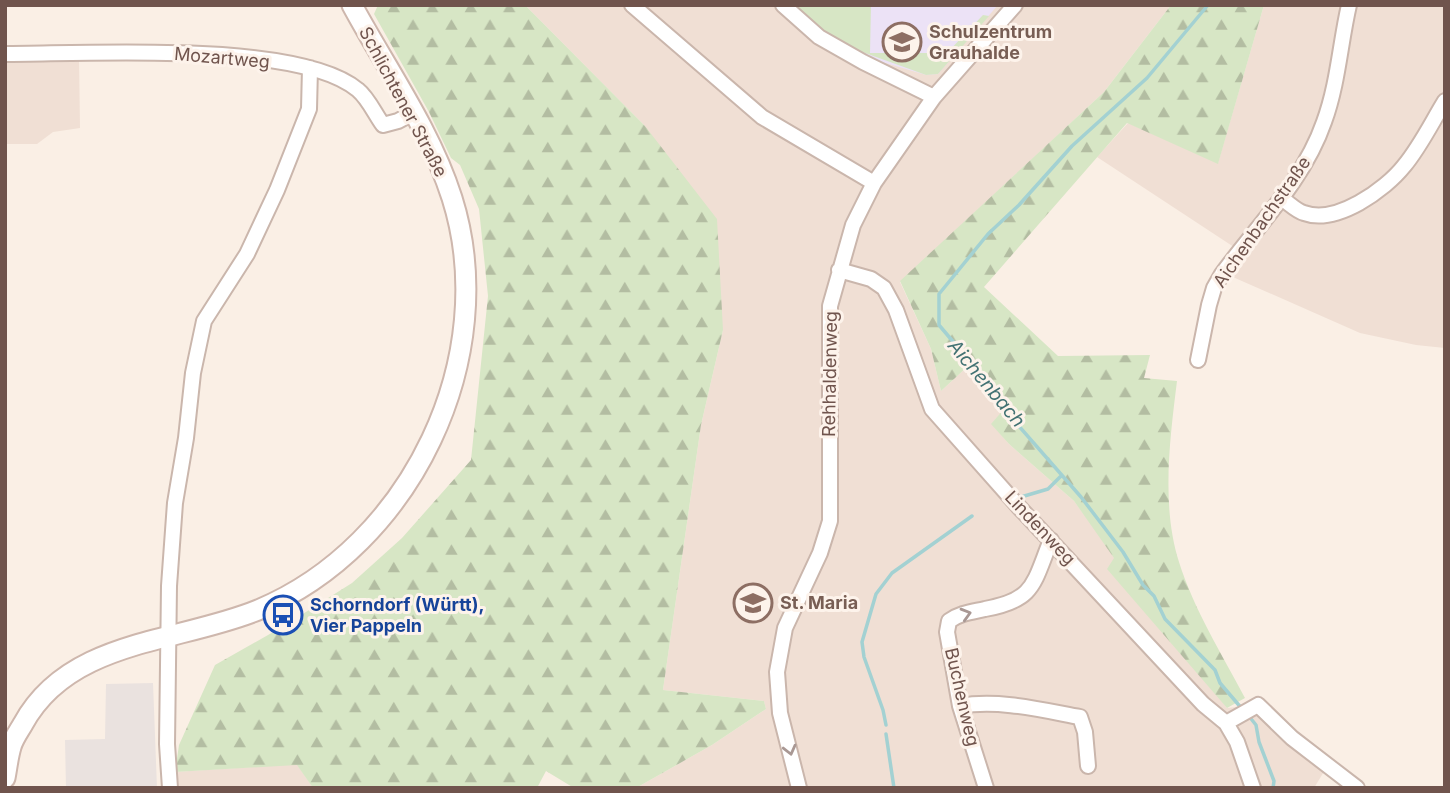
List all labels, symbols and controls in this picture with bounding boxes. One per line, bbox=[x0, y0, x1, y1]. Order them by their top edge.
school or university icon: Schulzentrum Grauhalde bbox=[881, 21, 923, 63]
place label: Schulzentrum Grauhalde bbox=[929, 21, 1052, 63]
street label: Schlichtener Straße bbox=[355, 23, 452, 181]
street label: Mozartweg bbox=[173, 43, 271, 72]
street label: Aichenbachstraße bbox=[1209, 152, 1315, 291]
street label: Rehhaldenweg bbox=[818, 311, 841, 437]
water label: Aichenbach bbox=[943, 334, 1030, 432]
street label: Lindenweg bbox=[1001, 486, 1080, 569]
school or university icon: St. Maria bbox=[732, 582, 774, 624]
place label: St. Maria bbox=[780, 592, 858, 613]
bus stop icon: Schorndorf (Württ), Vier Pappeln bbox=[262, 594, 304, 636]
place label: Schorndorf (Württ), Vier Pappeln bbox=[310, 594, 484, 636]
one-way arrow bbox=[960, 608, 972, 622]
street label: Buchenweg bbox=[941, 646, 984, 748]
one-way arrow bbox=[782, 744, 796, 756]

